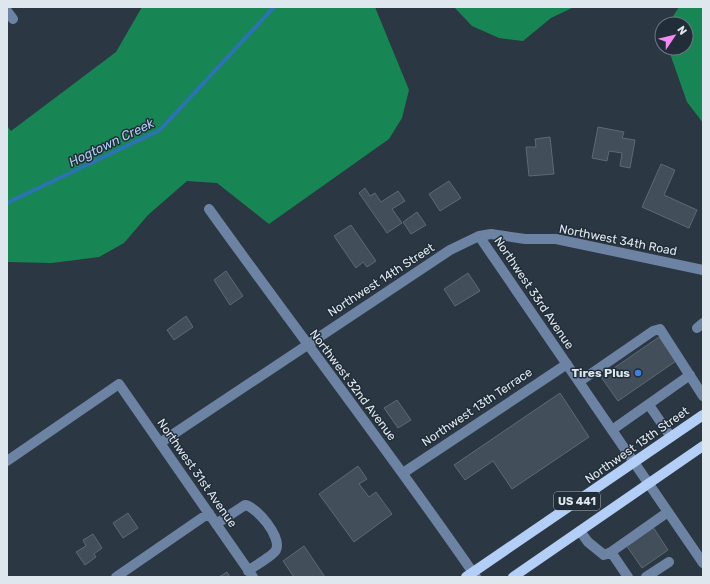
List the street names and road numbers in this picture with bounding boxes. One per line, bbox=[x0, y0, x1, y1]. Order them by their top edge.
street label: Northwest 34th Road bbox=[558, 222, 678, 258]
street label: Northwest 33rd Avenue bbox=[491, 234, 577, 352]
street label: Northwest 14th Street bbox=[325, 240, 437, 320]
street label: Northwest 32nd Avenue bbox=[307, 327, 399, 443]
street label: Northwest 13th Terrace bbox=[419, 365, 535, 449]
street label: Northwest 13th Street bbox=[582, 404, 692, 486]
street label: Northwest 31st Avenue bbox=[154, 416, 240, 530]
road number: US 441 bbox=[554, 492, 600, 510]

